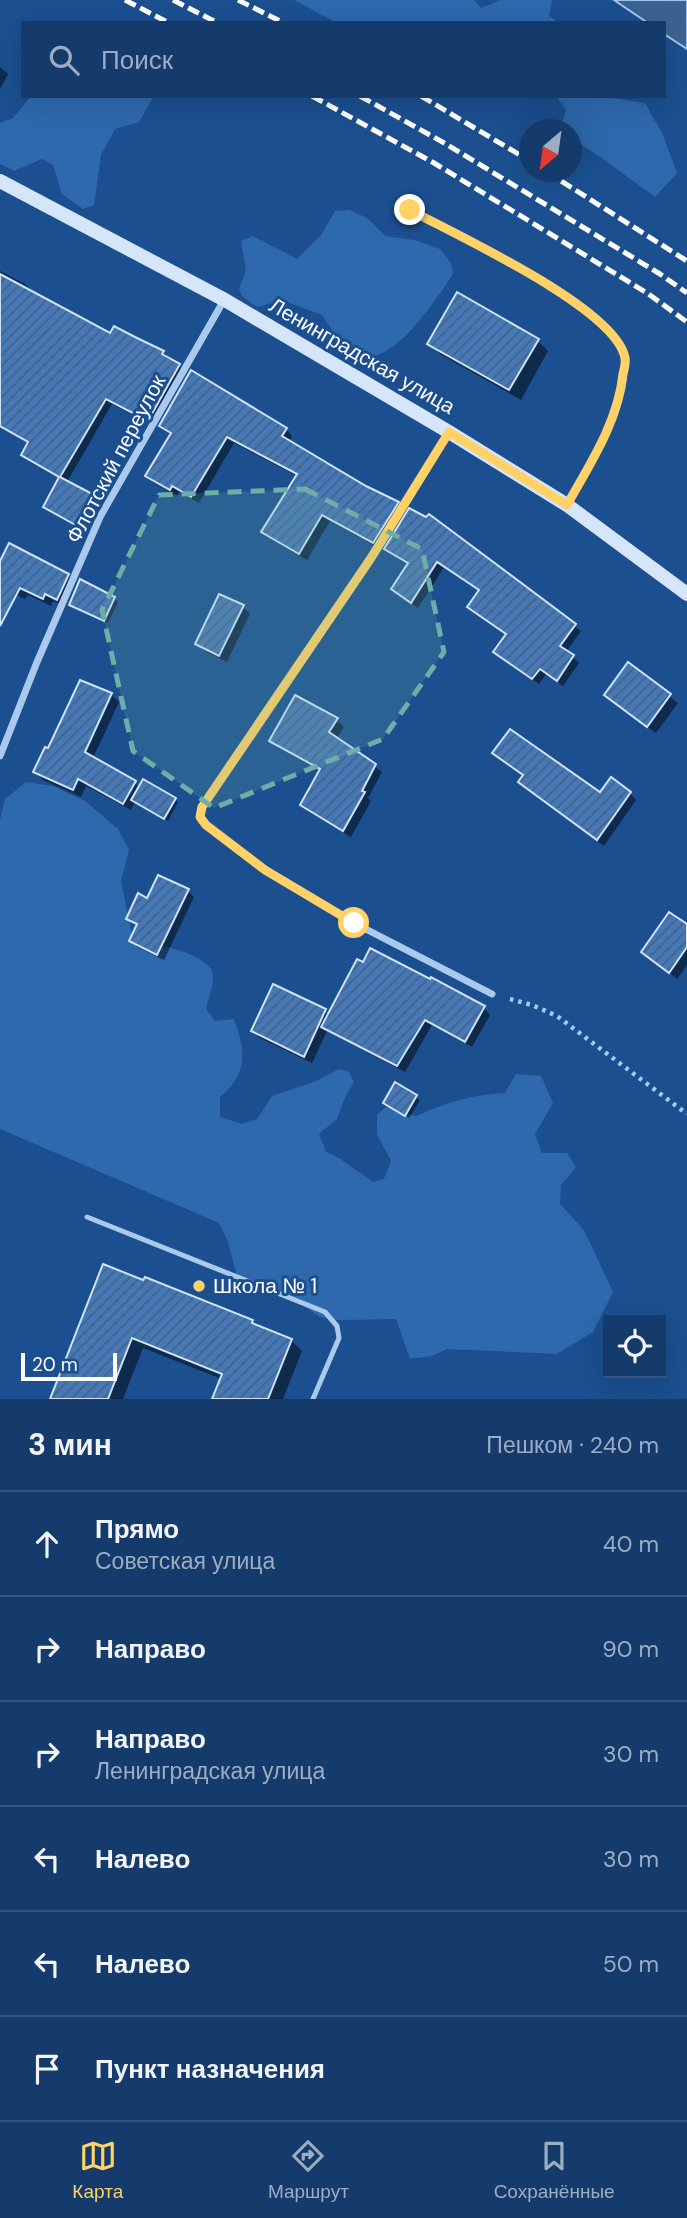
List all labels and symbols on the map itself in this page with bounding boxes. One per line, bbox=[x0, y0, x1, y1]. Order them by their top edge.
north arrow bbox=[519, 119, 582, 182]
route end bbox=[394, 194, 425, 225]
street label: Ленинградская улица bbox=[264, 291, 460, 421]
street label: Флотский переулок bbox=[60, 369, 173, 548]
route start bbox=[338, 907, 369, 938]
place label: Школа № 1 bbox=[213, 1272, 317, 1300]
marker: Школа № 1 bbox=[191, 1278, 207, 1294]
scale bar bbox=[21, 1350, 117, 1382]

